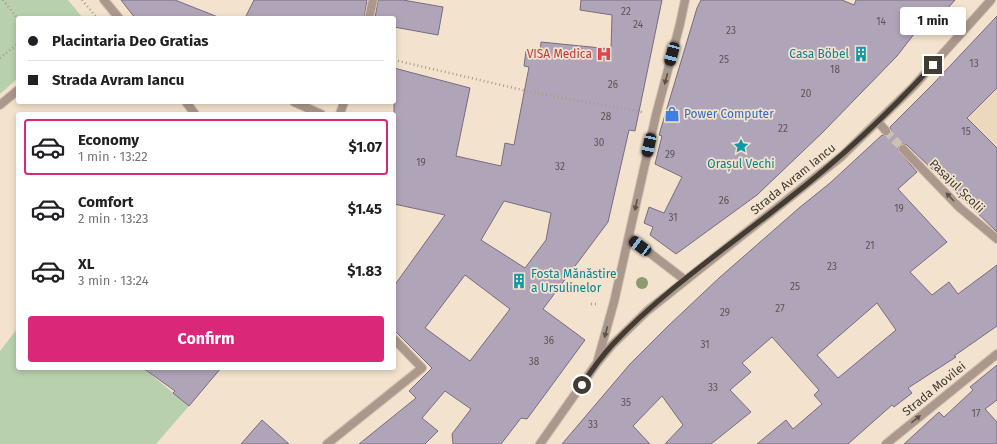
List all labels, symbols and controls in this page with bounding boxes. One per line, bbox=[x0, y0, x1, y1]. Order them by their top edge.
house number: 22 bbox=[621, 6, 631, 18]
callout: 1 min bbox=[900, 7, 966, 35]
text: 1 min bbox=[917, 13, 949, 28]
house number: 14 bbox=[876, 16, 887, 28]
house number: 24 bbox=[633, 19, 644, 31]
house number: 23 bbox=[726, 25, 736, 37]
text: Placintaria Deo Gratias bbox=[52, 32, 208, 50]
car bbox=[663, 41, 681, 67]
hospital icon: VISA Medica bbox=[595, 45, 613, 63]
building icon: Casa Böbel bbox=[852, 45, 870, 63]
place label: VISA Medica bbox=[527, 47, 592, 61]
place label: Casa Böbel bbox=[789, 47, 849, 61]
house number: 25 bbox=[719, 54, 729, 66]
route end bbox=[924, 56, 942, 74]
house number: 13 bbox=[969, 58, 979, 70]
house number: 18 bbox=[830, 64, 840, 76]
text: Strada Avram Iancu bbox=[52, 71, 184, 89]
one-way arrow bbox=[662, 72, 668, 85]
house number: 26 bbox=[608, 79, 618, 91]
house number: 20 bbox=[801, 88, 812, 100]
shop icon: Power Computer bbox=[663, 105, 681, 123]
place label: Power Computer bbox=[684, 107, 774, 121]
house number: 28 bbox=[601, 111, 612, 123]
house number: 22 bbox=[778, 123, 788, 135]
house number: 15 bbox=[961, 126, 971, 138]
icon: car bbox=[30, 129, 66, 165]
text: Economy bbox=[78, 131, 139, 149]
car bbox=[641, 132, 657, 158]
house number: 30 bbox=[594, 137, 605, 149]
place icon: Orașul Vechi bbox=[732, 137, 750, 155]
text: $1.07 bbox=[348, 138, 382, 156]
street label: Strada Avram Iancu bbox=[748, 140, 838, 218]
text: 1 min · 13:22 bbox=[78, 149, 148, 164]
house number: 29 bbox=[665, 149, 675, 161]
street label: Pasajul Școlii bbox=[926, 156, 987, 216]
house number: 19 bbox=[416, 157, 426, 169]
place label: Orașul Vechi bbox=[707, 157, 775, 172]
house number: 32 bbox=[555, 161, 565, 173]
icon: car bbox=[30, 191, 66, 227]
one-way arrow bbox=[945, 192, 955, 202]
text: Comfort bbox=[78, 193, 134, 211]
house number: 26 bbox=[719, 195, 729, 207]
one-way arrow bbox=[633, 199, 639, 211]
text: $1.45 bbox=[348, 200, 382, 218]
house number: 19 bbox=[894, 203, 904, 215]
text: 2 min · 13:23 bbox=[78, 211, 148, 226]
house number: 31 bbox=[668, 212, 678, 224]
car bbox=[627, 234, 653, 258]
house number: 21 bbox=[865, 240, 875, 252]
icon: car bbox=[30, 253, 66, 289]
text: XL bbox=[78, 255, 94, 273]
house number: 23 bbox=[827, 261, 837, 273]
text: $1.83 bbox=[347, 262, 382, 280]
place label: Fosta Mănăstire a Ursulinelor bbox=[531, 267, 616, 295]
building icon: Fosta Mănăstire a Ursulinelor bbox=[510, 272, 528, 290]
text: 3 min · 13:24 bbox=[78, 273, 149, 288]
house number: 25 bbox=[790, 281, 800, 293]
house number: 27 bbox=[775, 303, 785, 315]
house number: 29 bbox=[720, 307, 730, 319]
button: Confirm bbox=[28, 316, 384, 362]
one-way arrow bbox=[602, 325, 608, 338]
house number: 36 bbox=[544, 335, 554, 347]
house number: 31 bbox=[700, 339, 710, 351]
house number: 38 bbox=[529, 356, 540, 368]
street label: Strada Movilei bbox=[899, 359, 969, 419]
route start bbox=[573, 376, 591, 394]
house number: 33 bbox=[708, 382, 718, 394]
house number: 35 bbox=[621, 397, 631, 409]
house number: 17 bbox=[972, 408, 981, 420]
one-way arrow bbox=[911, 415, 921, 424]
house number: 33 bbox=[588, 419, 598, 431]

